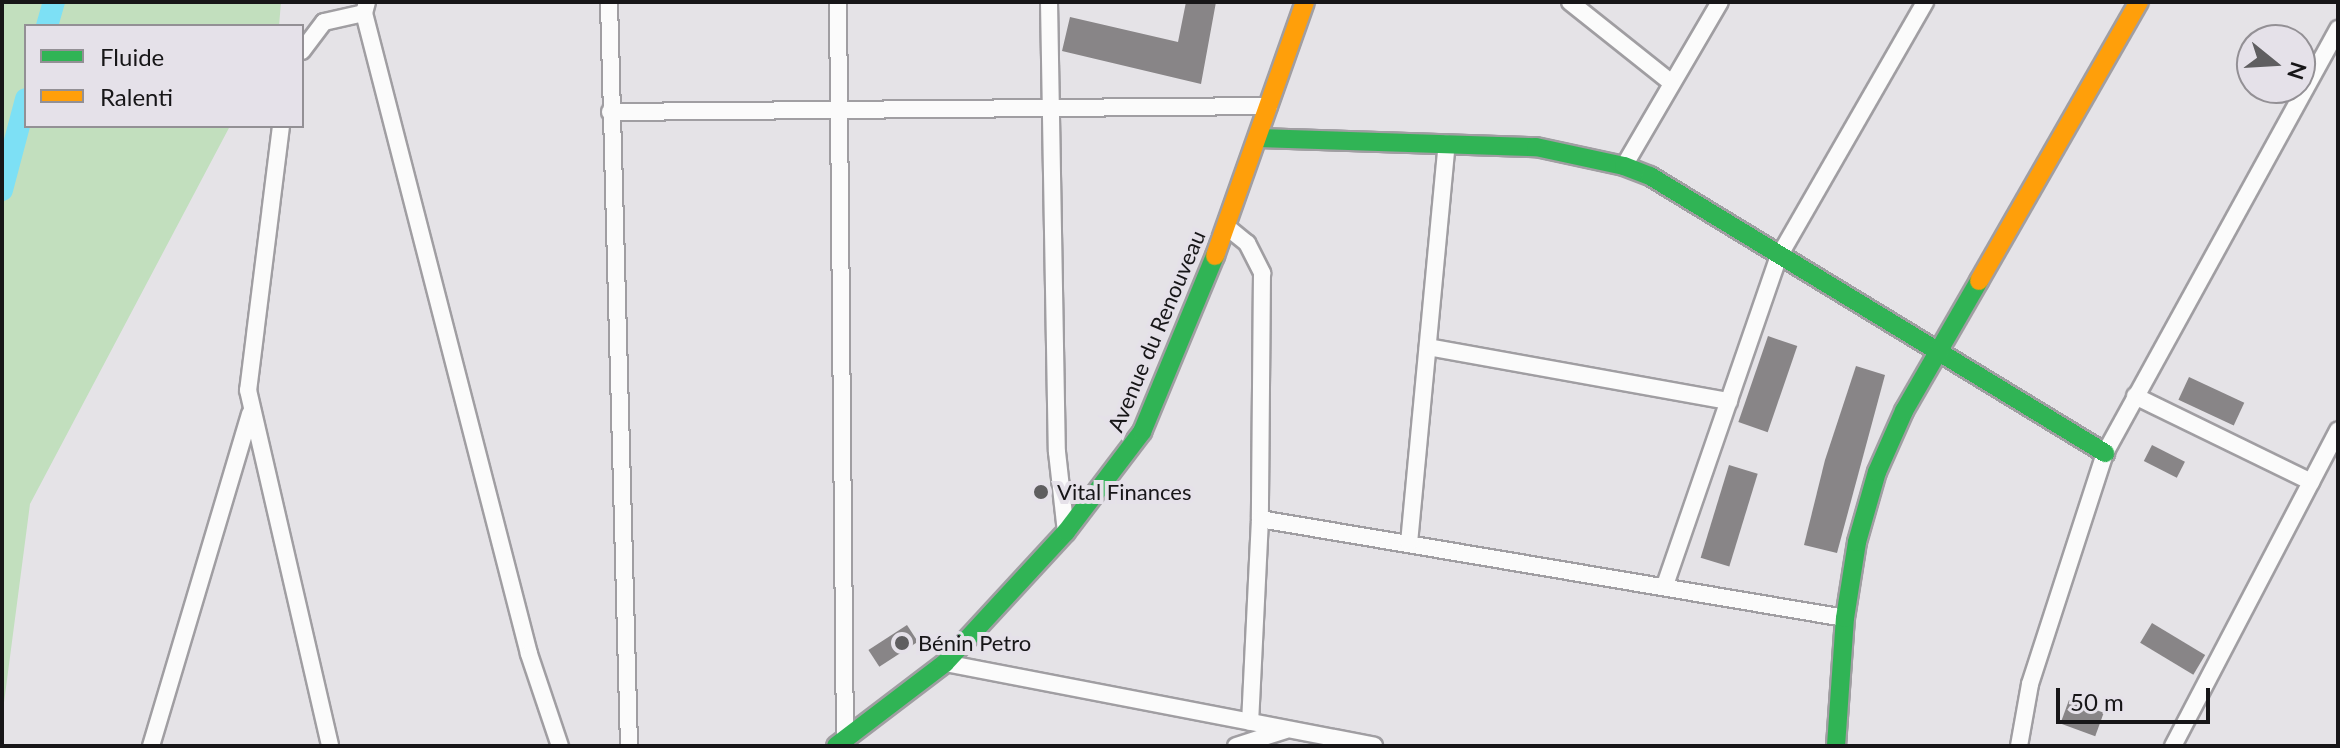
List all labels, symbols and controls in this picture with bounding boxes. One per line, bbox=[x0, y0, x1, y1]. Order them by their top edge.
legend bbox=[24, 24, 304, 128]
north arrow bbox=[2236, 24, 2316, 104]
text: Fluide bbox=[100, 42, 164, 71]
text: N bbox=[2282, 59, 2313, 83]
text: Ralenti bbox=[100, 82, 173, 111]
street label: Avenue du Renouveau bbox=[1102, 226, 1210, 436]
place label: Vital Finances bbox=[1057, 479, 1191, 505]
marker: Vital Finances bbox=[1032, 483, 1050, 501]
place label: Bénin Petro bbox=[918, 630, 1031, 656]
marker: Bénin Petro bbox=[893, 634, 911, 652]
scale bar bbox=[2060, 672, 2214, 722]
text: 50 m bbox=[2070, 687, 2124, 716]

